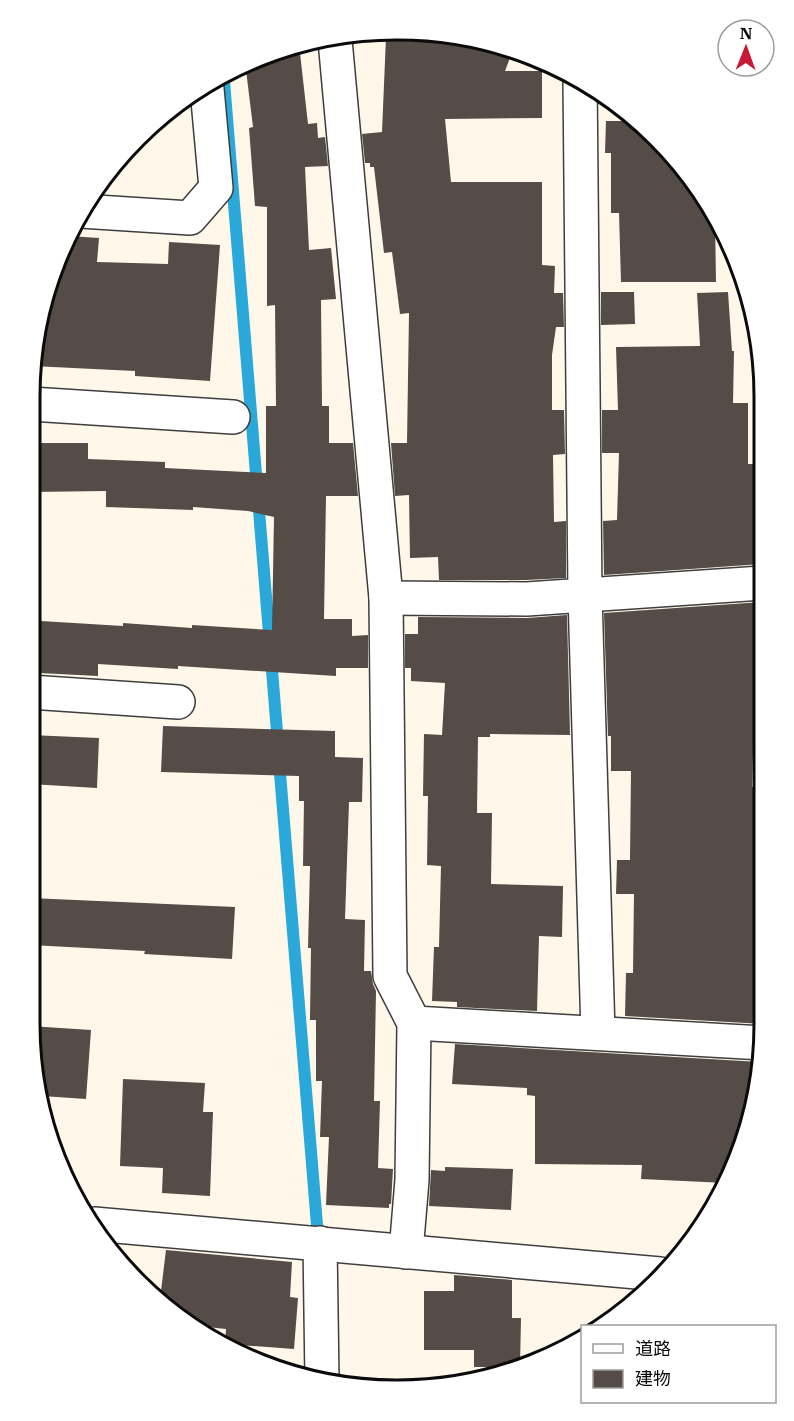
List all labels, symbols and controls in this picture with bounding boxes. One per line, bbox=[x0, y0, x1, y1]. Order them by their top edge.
north arrow bbox=[716, 18, 776, 78]
text: N bbox=[740, 23, 753, 43]
legend bbox=[581, 1325, 776, 1403]
text: 道路 bbox=[635, 1337, 671, 1360]
text: 建物 bbox=[635, 1367, 671, 1390]

